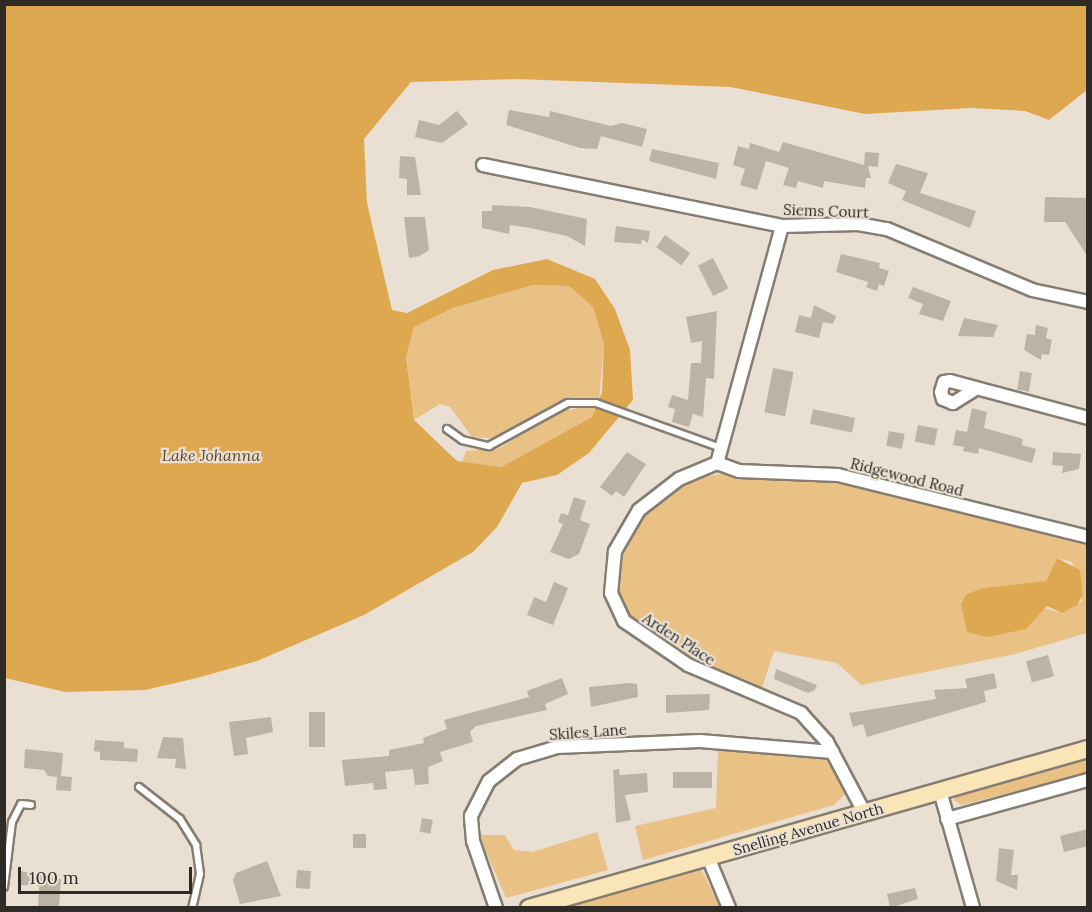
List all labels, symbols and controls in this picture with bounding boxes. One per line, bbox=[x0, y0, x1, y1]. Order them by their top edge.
street label: Siems Court bbox=[783, 201, 869, 221]
water label: Lake Johanna bbox=[162, 445, 260, 465]
street label: Ridgewood Road bbox=[849, 454, 965, 500]
street label: Arden Place bbox=[639, 609, 719, 669]
street label: Skiles Lane bbox=[549, 720, 627, 744]
street label: Snelling Avenue North bbox=[731, 799, 885, 859]
scale bar bbox=[21, 855, 195, 893]
text: 100 m bbox=[29, 866, 79, 889]

